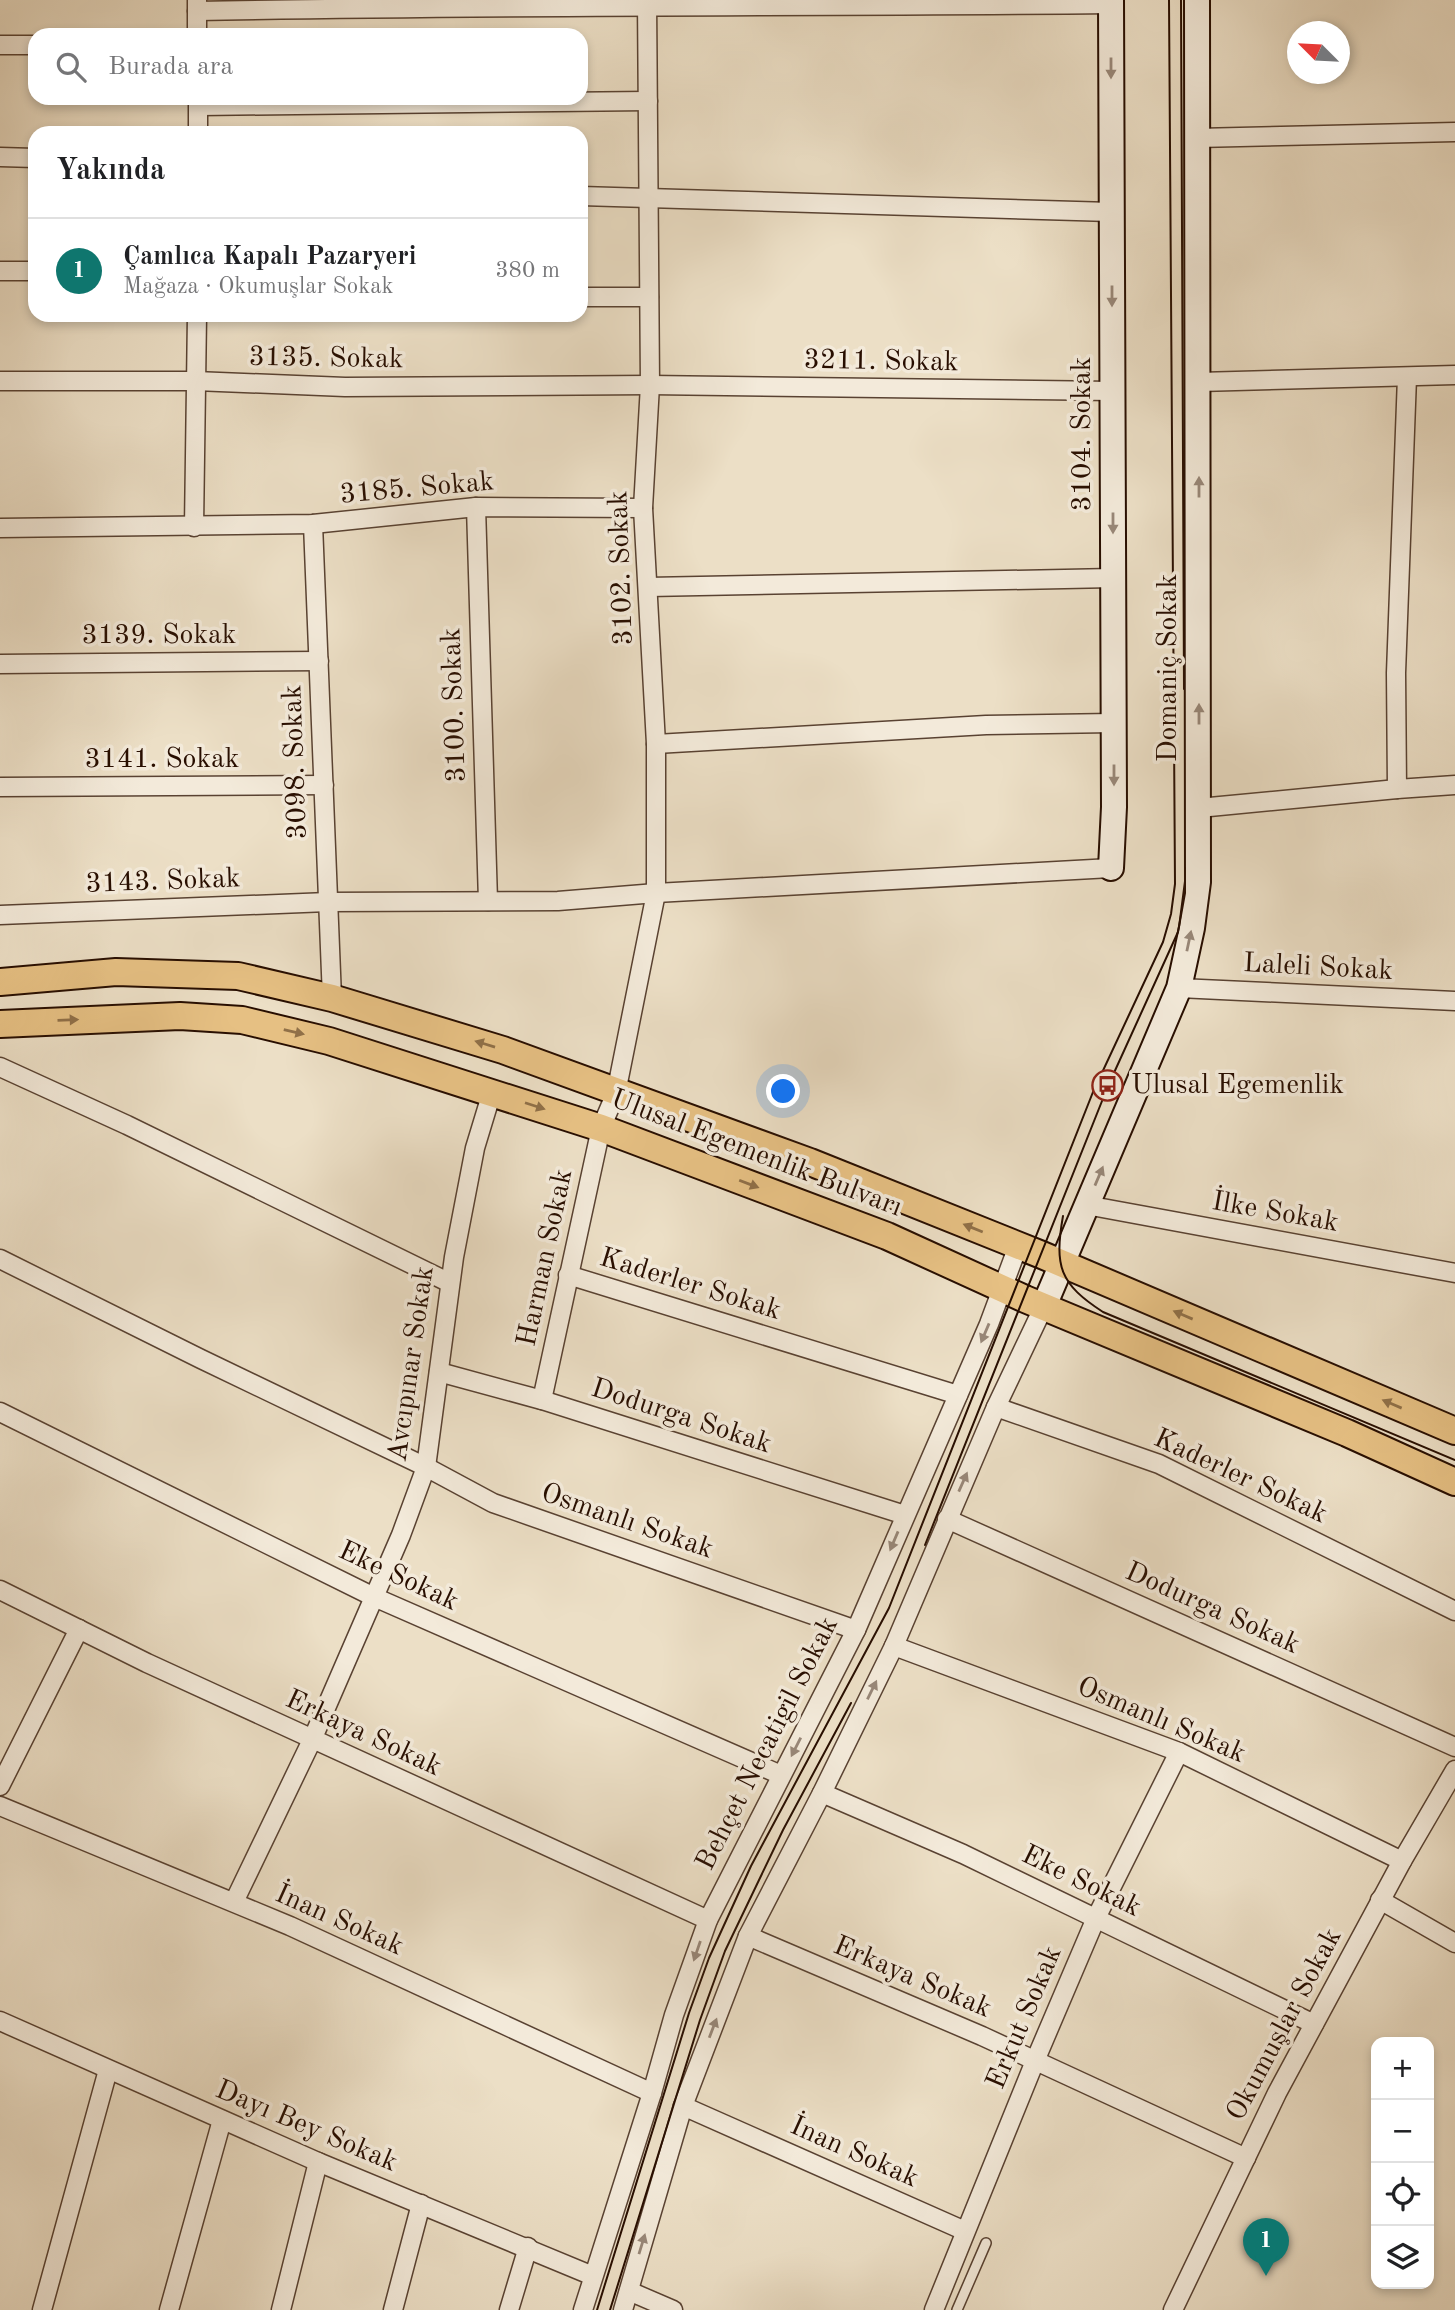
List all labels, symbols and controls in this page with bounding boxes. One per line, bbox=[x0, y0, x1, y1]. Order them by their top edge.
north arrow bbox=[1287, 21, 1350, 84]
search box bbox=[28, 28, 588, 105]
icon: search bbox=[52, 48, 90, 86]
text: Burada ara bbox=[108, 54, 233, 80]
one-way arrow bbox=[1105, 57, 1117, 79]
text: Yakında bbox=[56, 156, 165, 186]
text: Çamlıca Kapalı Pazaryeri bbox=[123, 244, 417, 270]
text: 1 bbox=[72, 259, 86, 282]
text: 380 m bbox=[495, 259, 560, 282]
text: Mağaza · Okumuşlar Sokak bbox=[123, 275, 393, 298]
one-way arrow bbox=[1106, 285, 1118, 307]
street label: 3135. Sokak bbox=[248, 344, 404, 374]
street label: 3211. Sokak bbox=[803, 347, 959, 377]
street label: 3104. Sokak bbox=[1069, 357, 1097, 511]
street label: 3185. Sokak bbox=[339, 468, 495, 510]
one-way arrow bbox=[1193, 476, 1205, 498]
street label: 3102. Sokak bbox=[605, 490, 639, 646]
one-way arrow bbox=[1107, 512, 1119, 534]
street label: Domaniç Sokak bbox=[1155, 574, 1183, 762]
street label: 3139. Sokak bbox=[82, 622, 236, 650]
street label: 3100. Sokak bbox=[438, 627, 472, 783]
street label: 3098. Sokak bbox=[279, 684, 313, 840]
one-way arrow bbox=[1193, 703, 1205, 725]
street label: 3141. Sokak bbox=[85, 746, 239, 774]
one-way arrow bbox=[1108, 764, 1120, 786]
street label: 3143. Sokak bbox=[85, 865, 241, 899]
one-way arrow bbox=[1183, 930, 1194, 952]
street label: Laleli Sokak bbox=[1242, 950, 1394, 986]
one-way arrow bbox=[57, 1014, 79, 1025]
one-way arrow bbox=[283, 1027, 305, 1038]
one-way arrow bbox=[474, 1039, 495, 1049]
bus stop icon: Ulusal Egemenlik bbox=[1091, 1069, 1125, 1103]
place label: Ulusal Egemenlik bbox=[1131, 1072, 1344, 1100]
your location bbox=[766, 1074, 800, 1108]
street label: Ulusal Egemenlik Bulvarı bbox=[607, 1085, 905, 1223]
one-way arrow bbox=[524, 1102, 545, 1112]
one-way arrow bbox=[1094, 1165, 1105, 1186]
street label: Harman Sokak bbox=[514, 1167, 578, 1349]
one-way arrow bbox=[738, 1178, 759, 1189]
street label: İlke Sokak bbox=[1210, 1184, 1341, 1238]
one-way arrow bbox=[962, 1222, 983, 1233]
street label: Kaderler Sokak bbox=[596, 1244, 784, 1326]
street label: Avcıpınar Sokak bbox=[384, 1264, 440, 1464]
one-way arrow bbox=[1172, 1310, 1193, 1321]
one-way arrow bbox=[979, 1323, 991, 1343]
street label: Dodurga Sokak bbox=[587, 1375, 775, 1459]
one-way arrow bbox=[1381, 1399, 1402, 1410]
street label: Kaderler Sokak bbox=[1149, 1425, 1331, 1529]
one-way arrow bbox=[958, 1471, 969, 1492]
street label: Osmanlı Sokak bbox=[537, 1479, 717, 1565]
one-way arrow bbox=[888, 1531, 899, 1552]
street label: Eke Sokak bbox=[334, 1537, 462, 1617]
street label: Dodurga Sokak bbox=[1121, 1558, 1303, 1660]
street label: Behçet Necatigil Sokak bbox=[692, 1613, 844, 1875]
street label: Osmanlı Sokak bbox=[1073, 1673, 1249, 1769]
one-way arrow bbox=[867, 1680, 878, 1700]
street label: Erkaya Sokak bbox=[281, 1686, 445, 1782]
one-way arrow bbox=[791, 1737, 802, 1757]
street label: Eke Sokak bbox=[1017, 1841, 1145, 1923]
street label: İnan Sokak bbox=[271, 1877, 409, 1962]
street label: Okumuşlar Sokak bbox=[1223, 1924, 1347, 2126]
street label: Erkaya Sokak bbox=[829, 1932, 995, 2024]
one-way arrow bbox=[691, 1941, 702, 1962]
street label: Erkut Sokak bbox=[982, 1942, 1068, 2094]
one-way arrow bbox=[707, 2018, 718, 2039]
map controls bbox=[1371, 2037, 1434, 2289]
button: + bbox=[1371, 2037, 1434, 2100]
street label: Dayı Bey Sokak bbox=[211, 2076, 401, 2178]
button: − bbox=[1371, 2100, 1434, 2163]
street label: İnan Sokak bbox=[786, 2109, 924, 2194]
button: locate bbox=[1371, 2163, 1434, 2226]
pin: 1 bbox=[1243, 2218, 1289, 2276]
button: layers bbox=[1371, 2226, 1434, 2289]
one-way arrow bbox=[638, 2234, 648, 2255]

